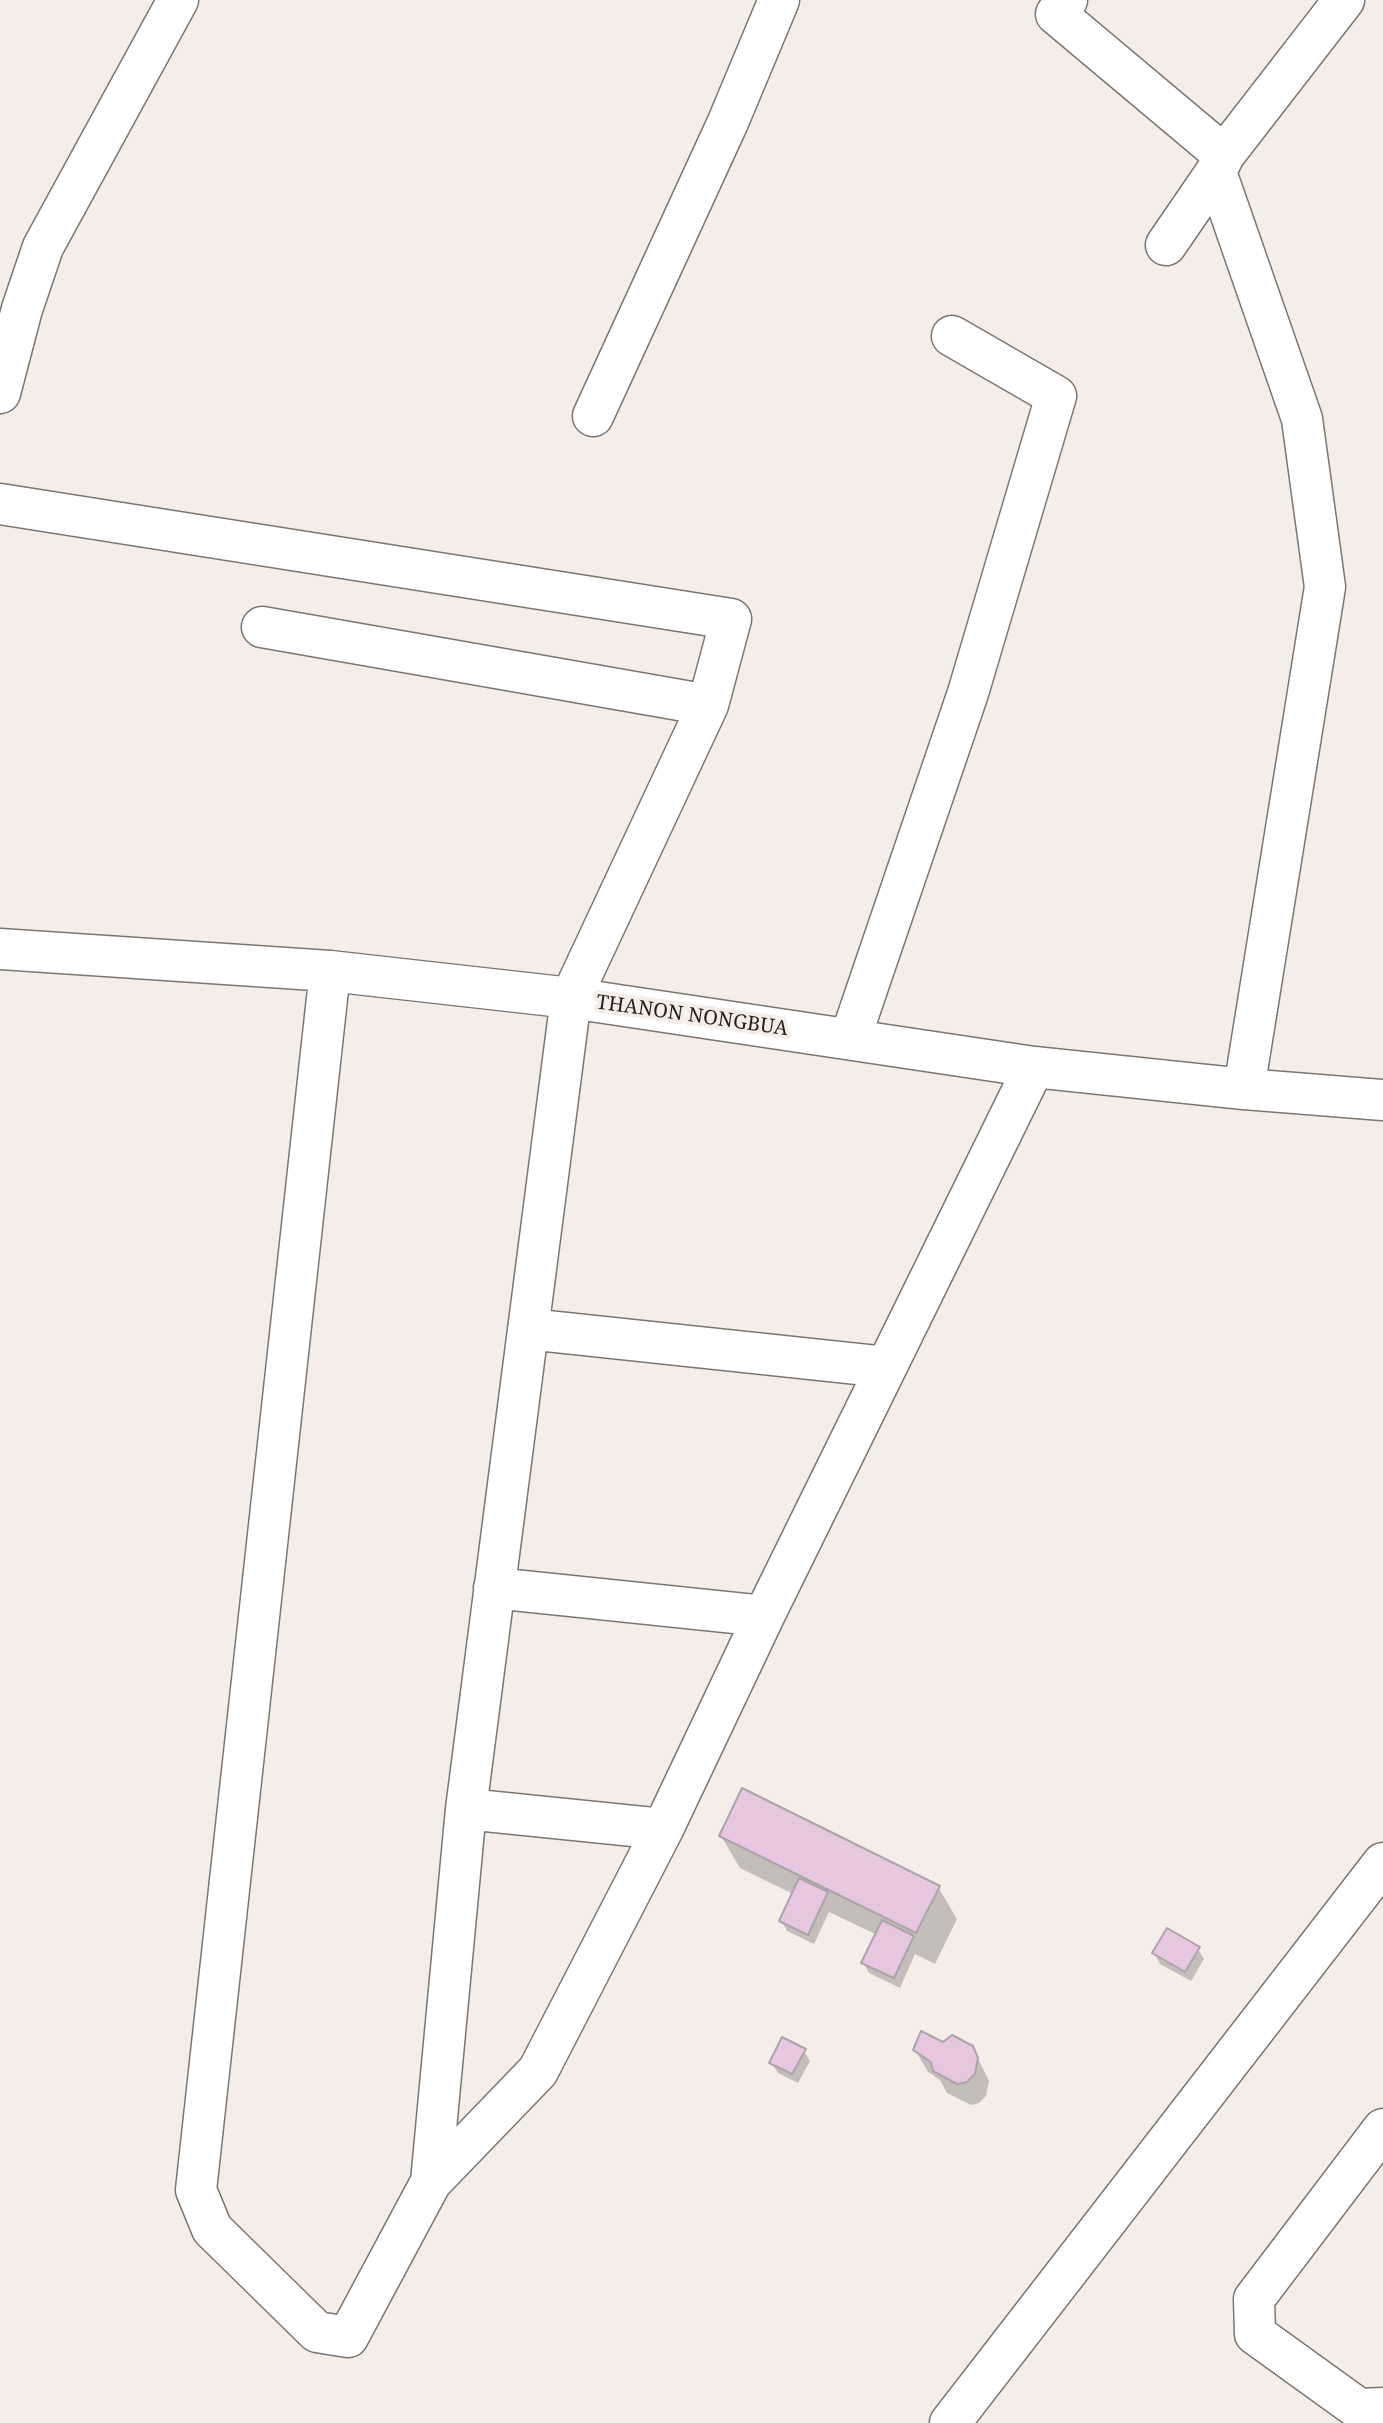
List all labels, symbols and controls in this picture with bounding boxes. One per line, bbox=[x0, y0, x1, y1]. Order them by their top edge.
street label: THANON NONGBUA bbox=[595, 991, 789, 1041]

